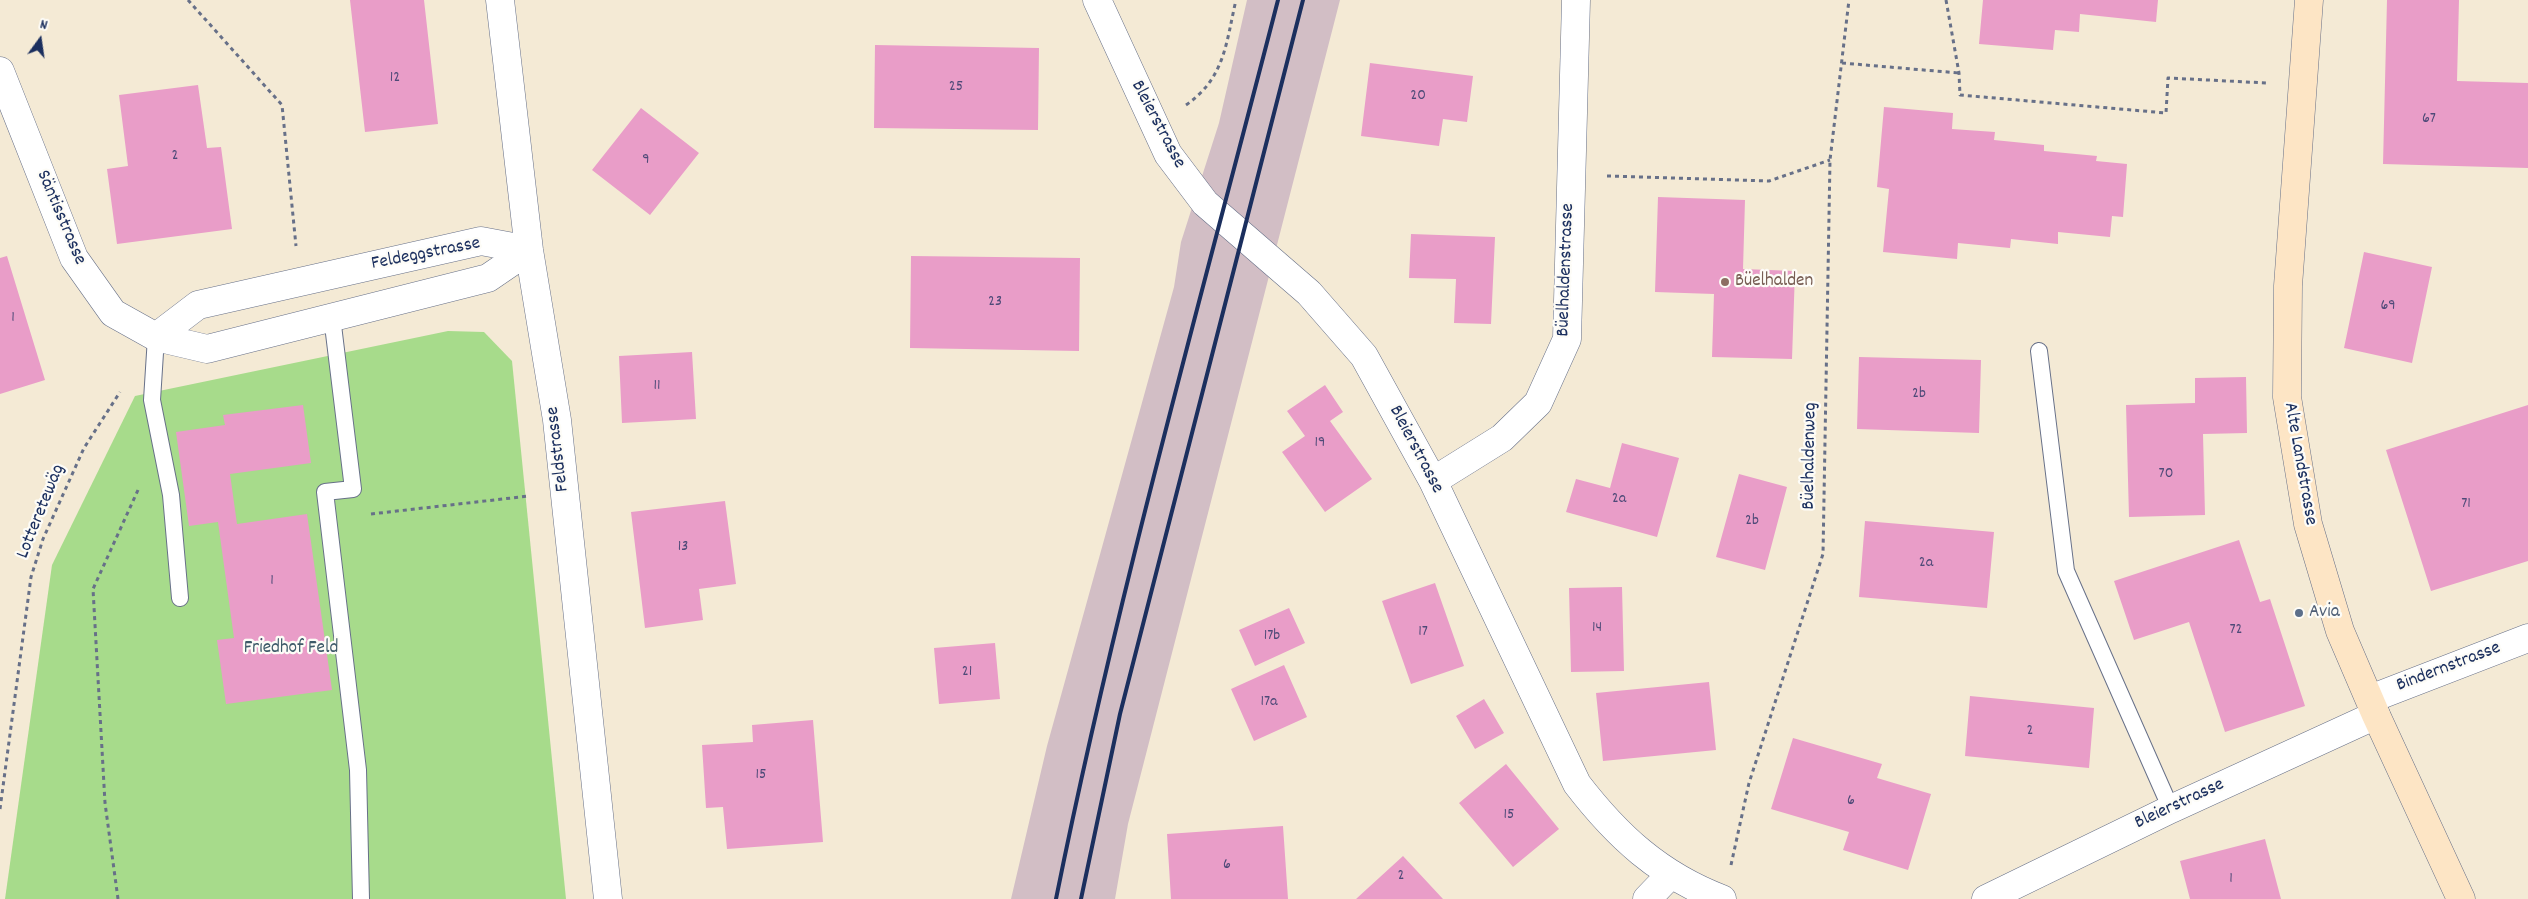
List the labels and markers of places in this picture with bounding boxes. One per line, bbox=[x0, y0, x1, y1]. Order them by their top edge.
place label: Büelhalden bbox=[1735, 271, 1813, 293]
marker: Büelhalden bbox=[1719, 276, 1731, 288]
place label: Avia bbox=[2309, 602, 2340, 624]
marker: Avia bbox=[2293, 607, 2305, 619]

